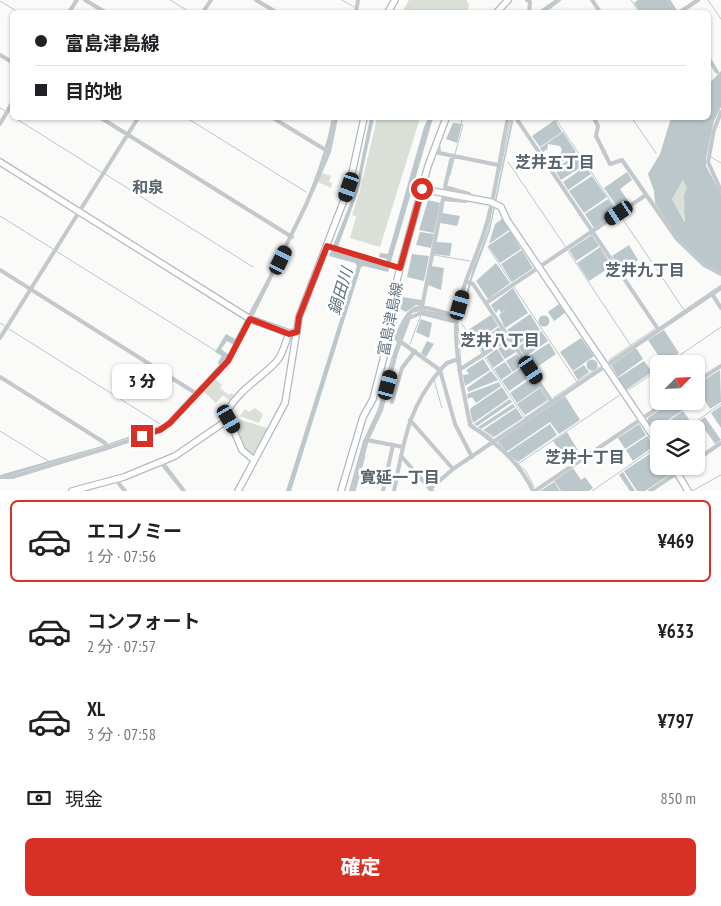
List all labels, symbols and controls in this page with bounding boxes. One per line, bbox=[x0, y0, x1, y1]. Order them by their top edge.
text: 富島津島線 bbox=[65, 31, 160, 55]
text: 目的地 bbox=[65, 79, 122, 103]
district label: 芝井五丁目 bbox=[515, 152, 595, 172]
car bbox=[337, 170, 360, 204]
district label: 和泉 bbox=[132, 177, 164, 197]
route start bbox=[411, 178, 433, 200]
car bbox=[602, 198, 635, 228]
car bbox=[267, 243, 294, 277]
district label: 芝井九丁目 bbox=[605, 260, 685, 280]
water label: 鍋田川 bbox=[323, 263, 357, 317]
street label: 富島津島線 bbox=[374, 280, 406, 358]
car bbox=[448, 289, 471, 321]
district label: 芝井八丁目 bbox=[460, 330, 540, 350]
car bbox=[516, 353, 545, 387]
north arrow bbox=[650, 355, 705, 410]
map controls bbox=[650, 355, 705, 475]
callout: 3 分 bbox=[112, 364, 172, 398]
car bbox=[376, 369, 399, 401]
text: 3 分 bbox=[129, 371, 155, 391]
car bbox=[215, 402, 242, 436]
button: layers bbox=[650, 420, 705, 475]
route end bbox=[131, 425, 153, 447]
district label: 芝井十丁目 bbox=[545, 447, 625, 467]
district label: 寛延一丁目 bbox=[360, 467, 440, 487]
icon: car bbox=[27, 519, 72, 564]
text: エコノミー bbox=[87, 519, 182, 543]
text: ¥469 bbox=[658, 529, 694, 553]
text: 1 分 · 07:56 bbox=[87, 546, 156, 566]
icon: car bbox=[27, 609, 72, 654]
text: コンフォート bbox=[87, 609, 200, 633]
text: ¥633 bbox=[658, 619, 694, 643]
text: 2 分 · 07:57 bbox=[87, 636, 156, 656]
text: XL bbox=[87, 697, 105, 721]
icon: car bbox=[27, 699, 72, 744]
text: ¥797 bbox=[658, 709, 694, 733]
text: 3 分 · 07:58 bbox=[87, 724, 156, 744]
icon: cash bbox=[25, 784, 53, 812]
text: 現金 bbox=[65, 787, 103, 811]
text: 850 m bbox=[661, 788, 696, 808]
button: 確定 bbox=[25, 838, 696, 896]

